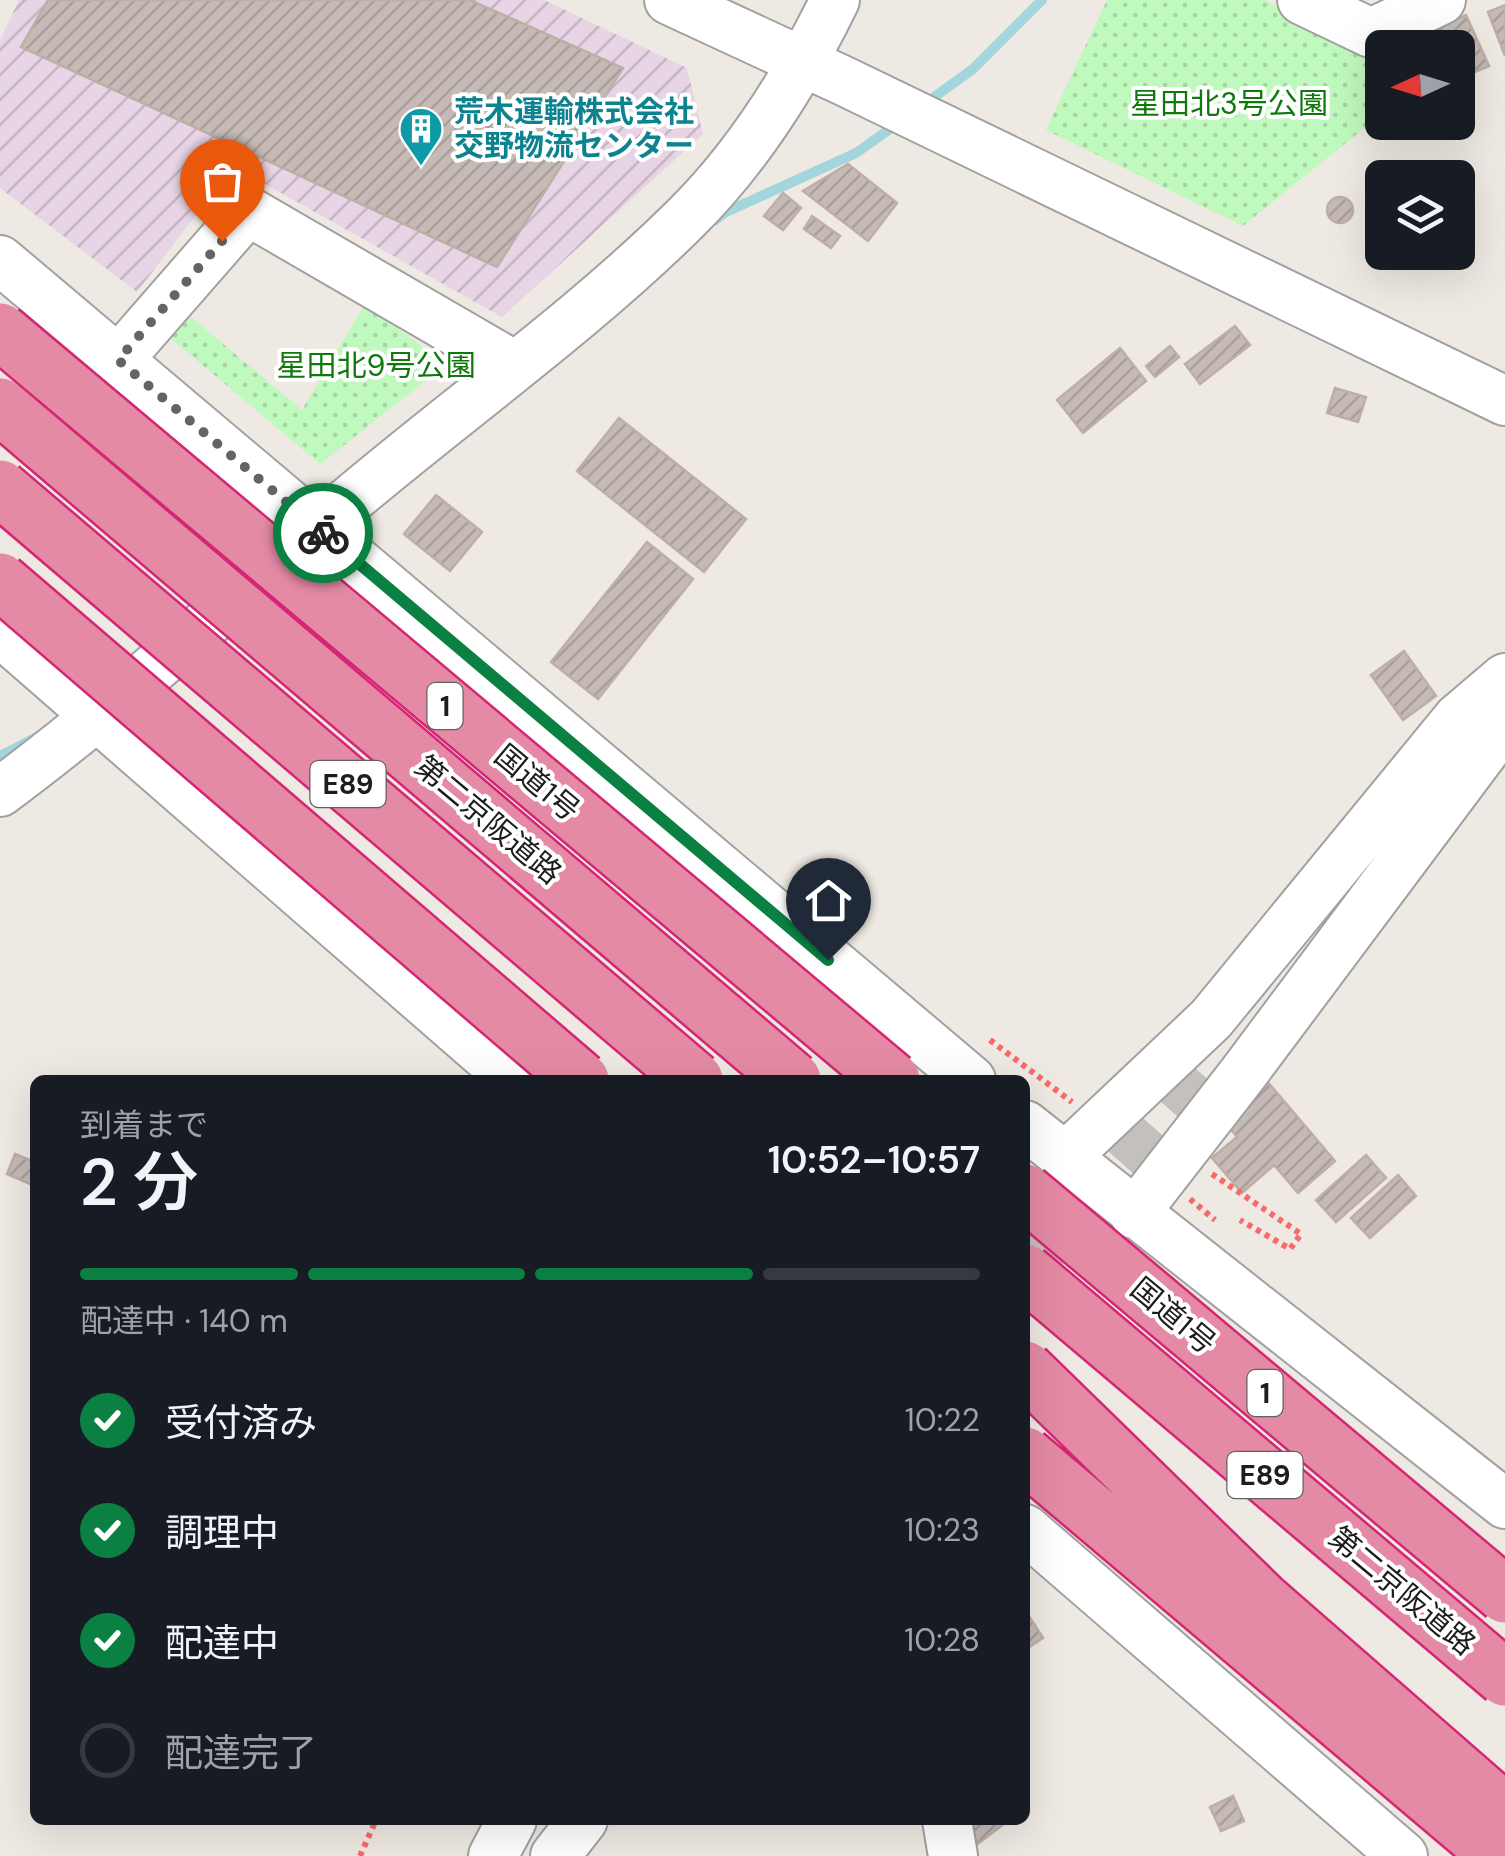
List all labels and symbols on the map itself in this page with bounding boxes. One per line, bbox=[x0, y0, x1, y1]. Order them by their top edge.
north arrow bbox=[1365, 30, 1475, 140]
park label: 星田北3号公園 bbox=[1130, 84, 1328, 123]
place label: 荒木運輸株式会社 交野物流センター bbox=[454, 92, 694, 165]
building icon: 荒木運輸株式会社 交野物流センター bbox=[398, 106, 444, 167]
pin bbox=[180, 139, 265, 242]
park label: 星田北9号公園 bbox=[277, 346, 475, 385]
courier bbox=[273, 483, 373, 583]
road number: 1 bbox=[428, 683, 462, 729]
street label: 国道1号 bbox=[487, 736, 588, 829]
street label: 第二京阪道路 bbox=[407, 747, 570, 892]
road number: E89 bbox=[310, 761, 386, 807]
pin bbox=[786, 858, 871, 961]
street label: 国道1号 bbox=[1123, 1269, 1224, 1362]
road number: 1 bbox=[1248, 1370, 1282, 1416]
road number: E89 bbox=[1228, 1452, 1302, 1498]
street label: 第二京阪道路 bbox=[1321, 1518, 1484, 1663]

